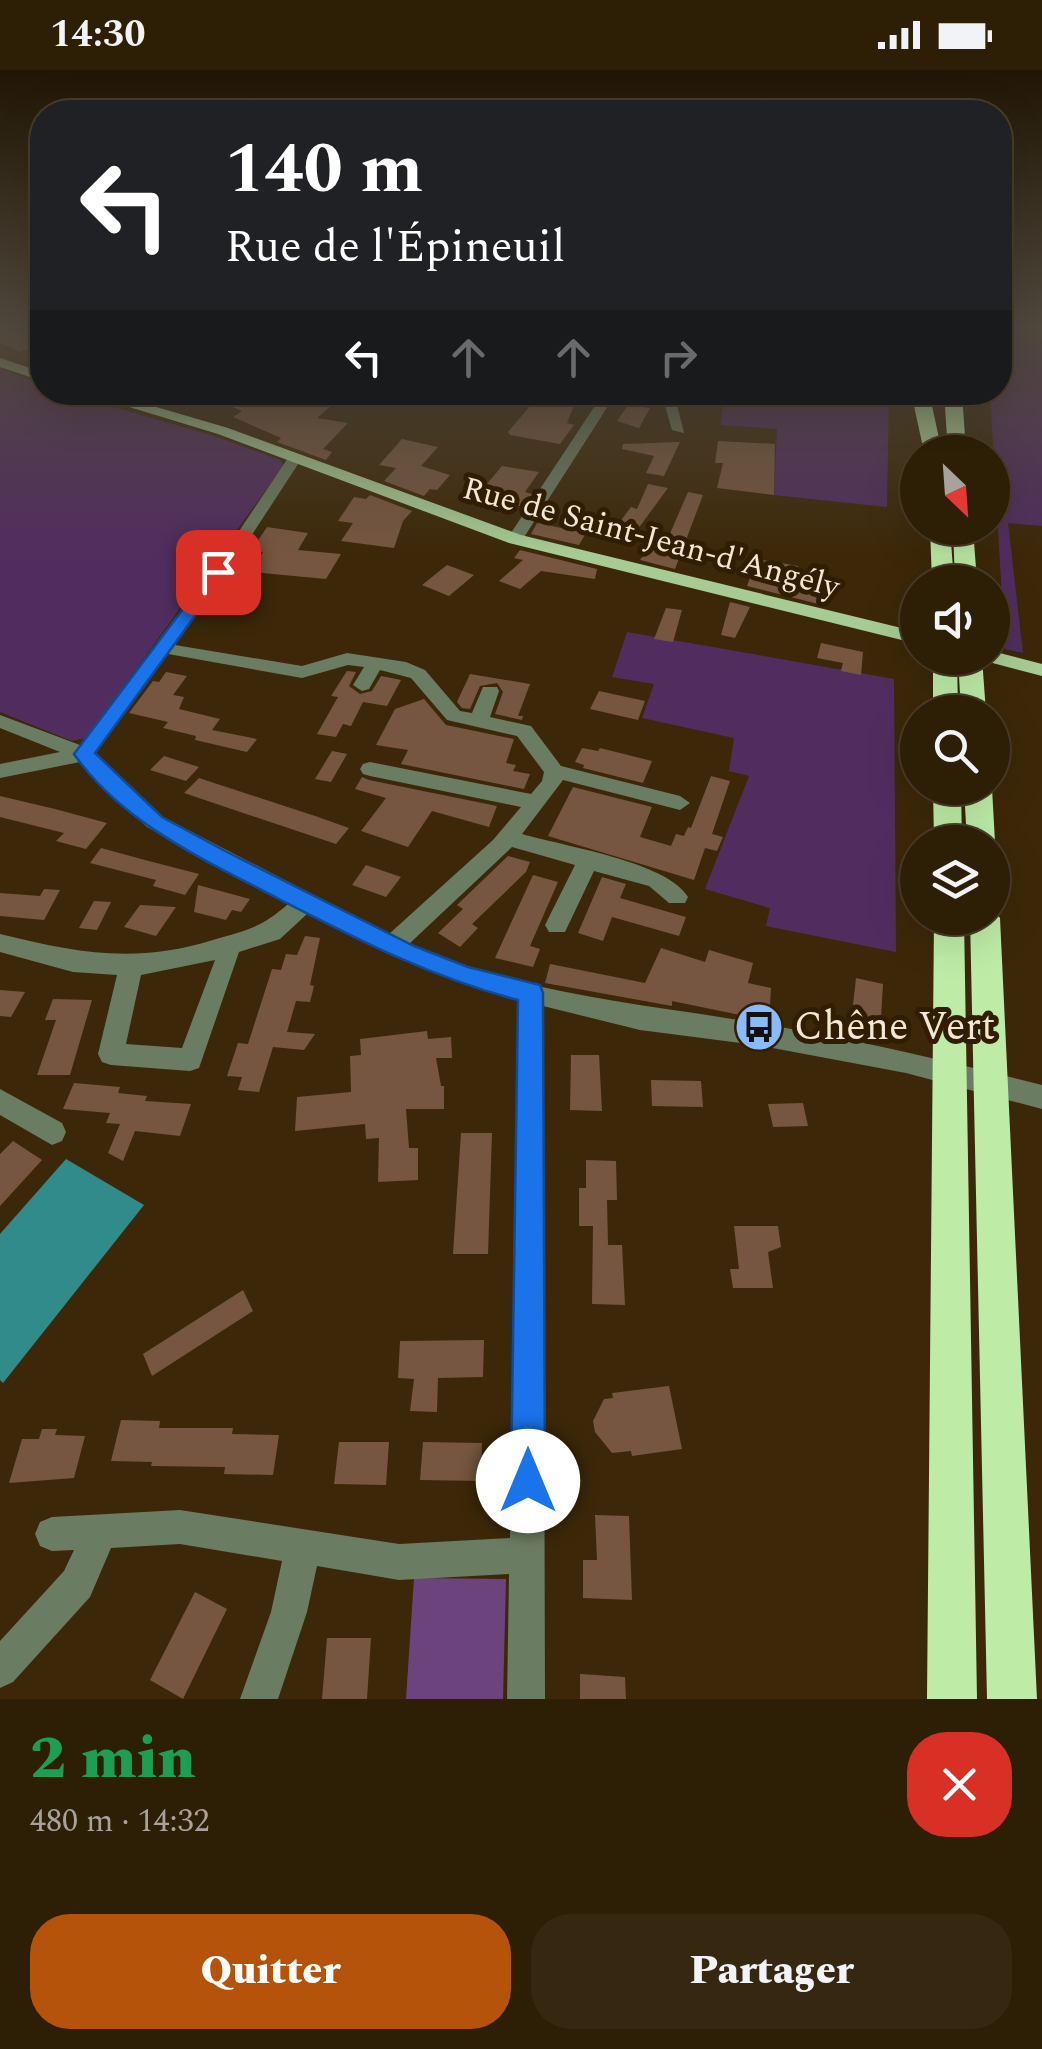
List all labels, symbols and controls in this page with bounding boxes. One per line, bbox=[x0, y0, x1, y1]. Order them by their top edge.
text: 14:30 bbox=[50, 6, 145, 64]
text: 140 m bbox=[225, 117, 423, 223]
icon: left bbox=[60, 140, 190, 270]
text: Rue de l'Épineuil bbox=[225, 213, 565, 282]
icon: left bbox=[336, 330, 391, 385]
icon: ahead bbox=[441, 330, 496, 385]
icon: ahead bbox=[546, 330, 601, 385]
icon: right bbox=[651, 330, 706, 385]
north arrow bbox=[900, 435, 1010, 545]
map controls bbox=[900, 435, 1010, 935]
street label: Rue de Saint-Jean-d'Angély bbox=[457, 464, 847, 612]
pin bbox=[176, 530, 261, 615]
icon: arrive bbox=[191, 545, 246, 600]
button: sound bbox=[900, 565, 1010, 675]
button: search bbox=[900, 695, 1010, 805]
button: layers bbox=[900, 825, 1010, 935]
place label: Chêne Vert bbox=[794, 997, 995, 1058]
bus stop icon: Chêne Vert bbox=[733, 1001, 785, 1053]
position arrow bbox=[476, 1429, 580, 1533]
text: 2 min bbox=[30, 1713, 196, 1805]
button: close bbox=[907, 1732, 1012, 1837]
text: 480 m · 14:32 bbox=[30, 1797, 210, 1846]
button: Quitter bbox=[30, 1914, 511, 2029]
button: Partager bbox=[531, 1914, 1012, 2029]

